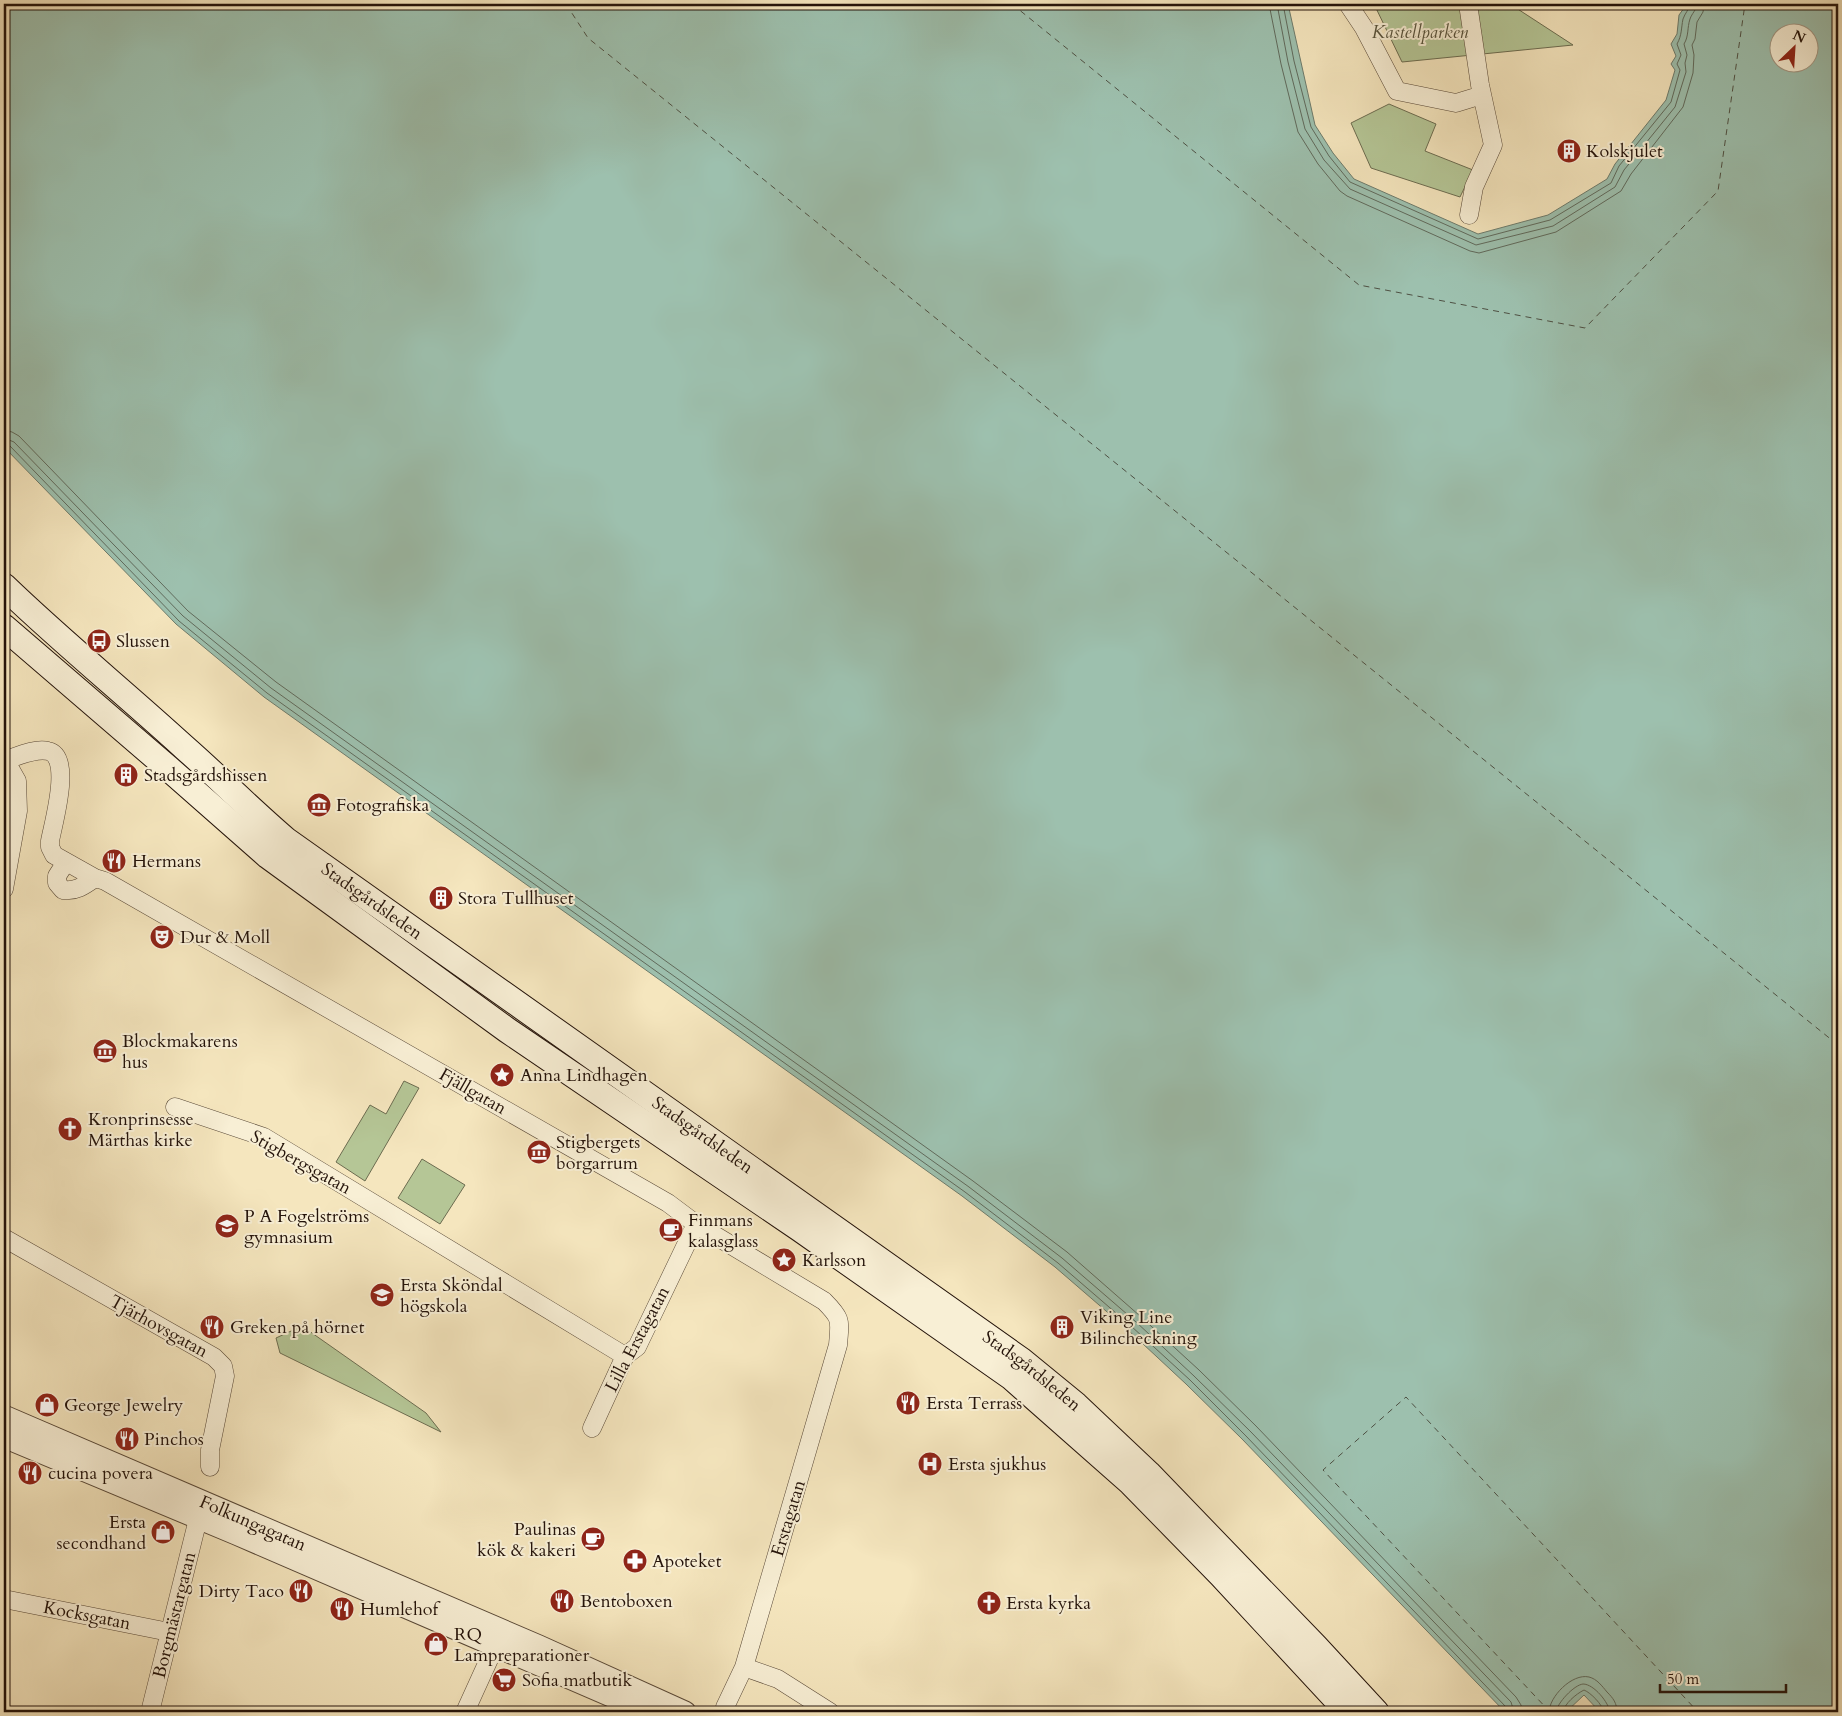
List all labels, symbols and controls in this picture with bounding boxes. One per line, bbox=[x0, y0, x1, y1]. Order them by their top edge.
park label: Kastellparken bbox=[1372, 20, 1469, 45]
north arrow bbox=[1770, 22, 1820, 72]
text: N bbox=[1790, 25, 1809, 48]
building icon: Kolskjulet bbox=[1556, 138, 1582, 164]
place label: Kolskjulet bbox=[1586, 139, 1663, 164]
bus stop icon: Slussen bbox=[86, 628, 112, 654]
place label: Slussen bbox=[116, 629, 171, 654]
building icon: Stadsgårdshissen bbox=[113, 762, 139, 788]
place label: Stadsgårdshissen bbox=[144, 763, 268, 788]
museum icon: Fotografiska bbox=[306, 792, 332, 818]
place label: Fotografiska bbox=[336, 793, 430, 818]
restaurant icon: Hermans bbox=[101, 848, 127, 874]
place label: Hermans bbox=[132, 849, 201, 874]
street label: Stadsgårdsleden bbox=[316, 857, 428, 946]
building icon: Stora Tullhuset bbox=[428, 885, 454, 911]
place label: Stora Tullhuset bbox=[458, 886, 574, 911]
theatre icon: Dur & Moll bbox=[149, 924, 175, 950]
place label: Dur & Moll bbox=[180, 925, 270, 950]
place label: Blockmakarens hus bbox=[122, 1029, 238, 1075]
museum icon: Blockmakarens hus bbox=[92, 1038, 118, 1064]
street label: Fjällgatan bbox=[434, 1062, 512, 1121]
place icon: Anna Lindhagen bbox=[489, 1062, 515, 1088]
place label: Anna Lindhagen bbox=[520, 1063, 649, 1088]
street label: Stadsgårdsleden bbox=[647, 1091, 759, 1180]
place label: Kronprinsesse Märthas kirke bbox=[88, 1107, 194, 1153]
church icon: Kronprinsesse Märthas kirke bbox=[57, 1116, 83, 1142]
street label: Stigbergsgatan bbox=[246, 1124, 356, 1201]
place label: Stigbergets borgarrum bbox=[556, 1130, 640, 1176]
museum icon: Stigbergets borgarrum bbox=[526, 1139, 552, 1165]
place label: P A Fogelströms gymnasium bbox=[244, 1204, 369, 1250]
place label: Finmans kalasglass bbox=[688, 1208, 758, 1254]
school or university icon: P A Fogelströms gymnasium bbox=[214, 1213, 240, 1239]
cafe icon: Finmans kalasglass bbox=[658, 1217, 684, 1243]
place icon: Karlsson bbox=[771, 1247, 797, 1273]
place label: Karlsson bbox=[802, 1248, 867, 1273]
place label: Ersta Sköndal högskola bbox=[400, 1273, 503, 1319]
street label: Lilla Erstagatan bbox=[599, 1281, 676, 1397]
school or university icon: Ersta Sköndal högskola bbox=[369, 1282, 395, 1308]
street label: Tjärhovsgatan bbox=[105, 1289, 213, 1364]
place label: Viking Line Bilincheckning bbox=[1080, 1305, 1198, 1351]
restaurant icon: Greken på hörnet bbox=[199, 1314, 225, 1340]
building icon: Viking Line Bilincheckning bbox=[1049, 1314, 1075, 1340]
place label: Greken på hörnet bbox=[230, 1315, 365, 1340]
street label: Stadsgårdsleden bbox=[977, 1325, 1087, 1418]
restaurant icon: Ersta Terrass bbox=[895, 1390, 921, 1416]
place label: Ersta Terrass bbox=[926, 1391, 1022, 1416]
shop icon: George Jewelry bbox=[34, 1392, 60, 1418]
place label: George Jewelry bbox=[64, 1393, 184, 1418]
restaurant icon: Pinchos bbox=[114, 1426, 140, 1452]
place label: Pinchos bbox=[144, 1427, 204, 1452]
hospital icon: Ersta sjukhus bbox=[917, 1451, 943, 1477]
place label: Ersta sjukhus bbox=[948, 1452, 1046, 1477]
restaurant icon: cucina povera bbox=[17, 1460, 43, 1486]
place label: cucina povera bbox=[48, 1461, 153, 1486]
street label: Erstagatan bbox=[765, 1476, 812, 1559]
street label: Folkungagatan bbox=[196, 1490, 311, 1558]
place label: Ersta secondhand bbox=[57, 1510, 146, 1556]
place label: Paulinas kök & kakeri bbox=[477, 1517, 576, 1563]
shop icon: Ersta secondhand bbox=[150, 1519, 176, 1545]
cafe icon: Paulinas kök & kakeri bbox=[580, 1526, 606, 1552]
pharmacy icon: Apoteket bbox=[622, 1548, 648, 1574]
street label: Borgmästargatan bbox=[147, 1549, 202, 1681]
place label: Apoteket bbox=[652, 1549, 722, 1574]
restaurant icon: Dirty Taco bbox=[288, 1578, 314, 1604]
place label: Dirty Taco bbox=[199, 1579, 284, 1604]
restaurant icon: Bentoboxen bbox=[549, 1588, 575, 1614]
place label: Bentoboxen bbox=[580, 1589, 674, 1614]
church icon: Ersta kyrka bbox=[976, 1590, 1002, 1616]
place label: Ersta kyrka bbox=[1006, 1591, 1091, 1616]
street label: Kocksgatan bbox=[41, 1595, 134, 1636]
restaurant icon: Humlehof bbox=[329, 1596, 355, 1622]
place label: Humlehof bbox=[360, 1597, 442, 1622]
place label: RQ Lampreparationer bbox=[454, 1622, 590, 1668]
shop icon: RQ Lampreparationer bbox=[423, 1631, 449, 1657]
scale bar bbox=[1660, 1661, 1786, 1693]
supermarket icon: Sofia matbutik bbox=[491, 1667, 517, 1693]
place label: Sofia matbutik bbox=[522, 1668, 632, 1693]
text: 50 m bbox=[1667, 1669, 1699, 1689]

